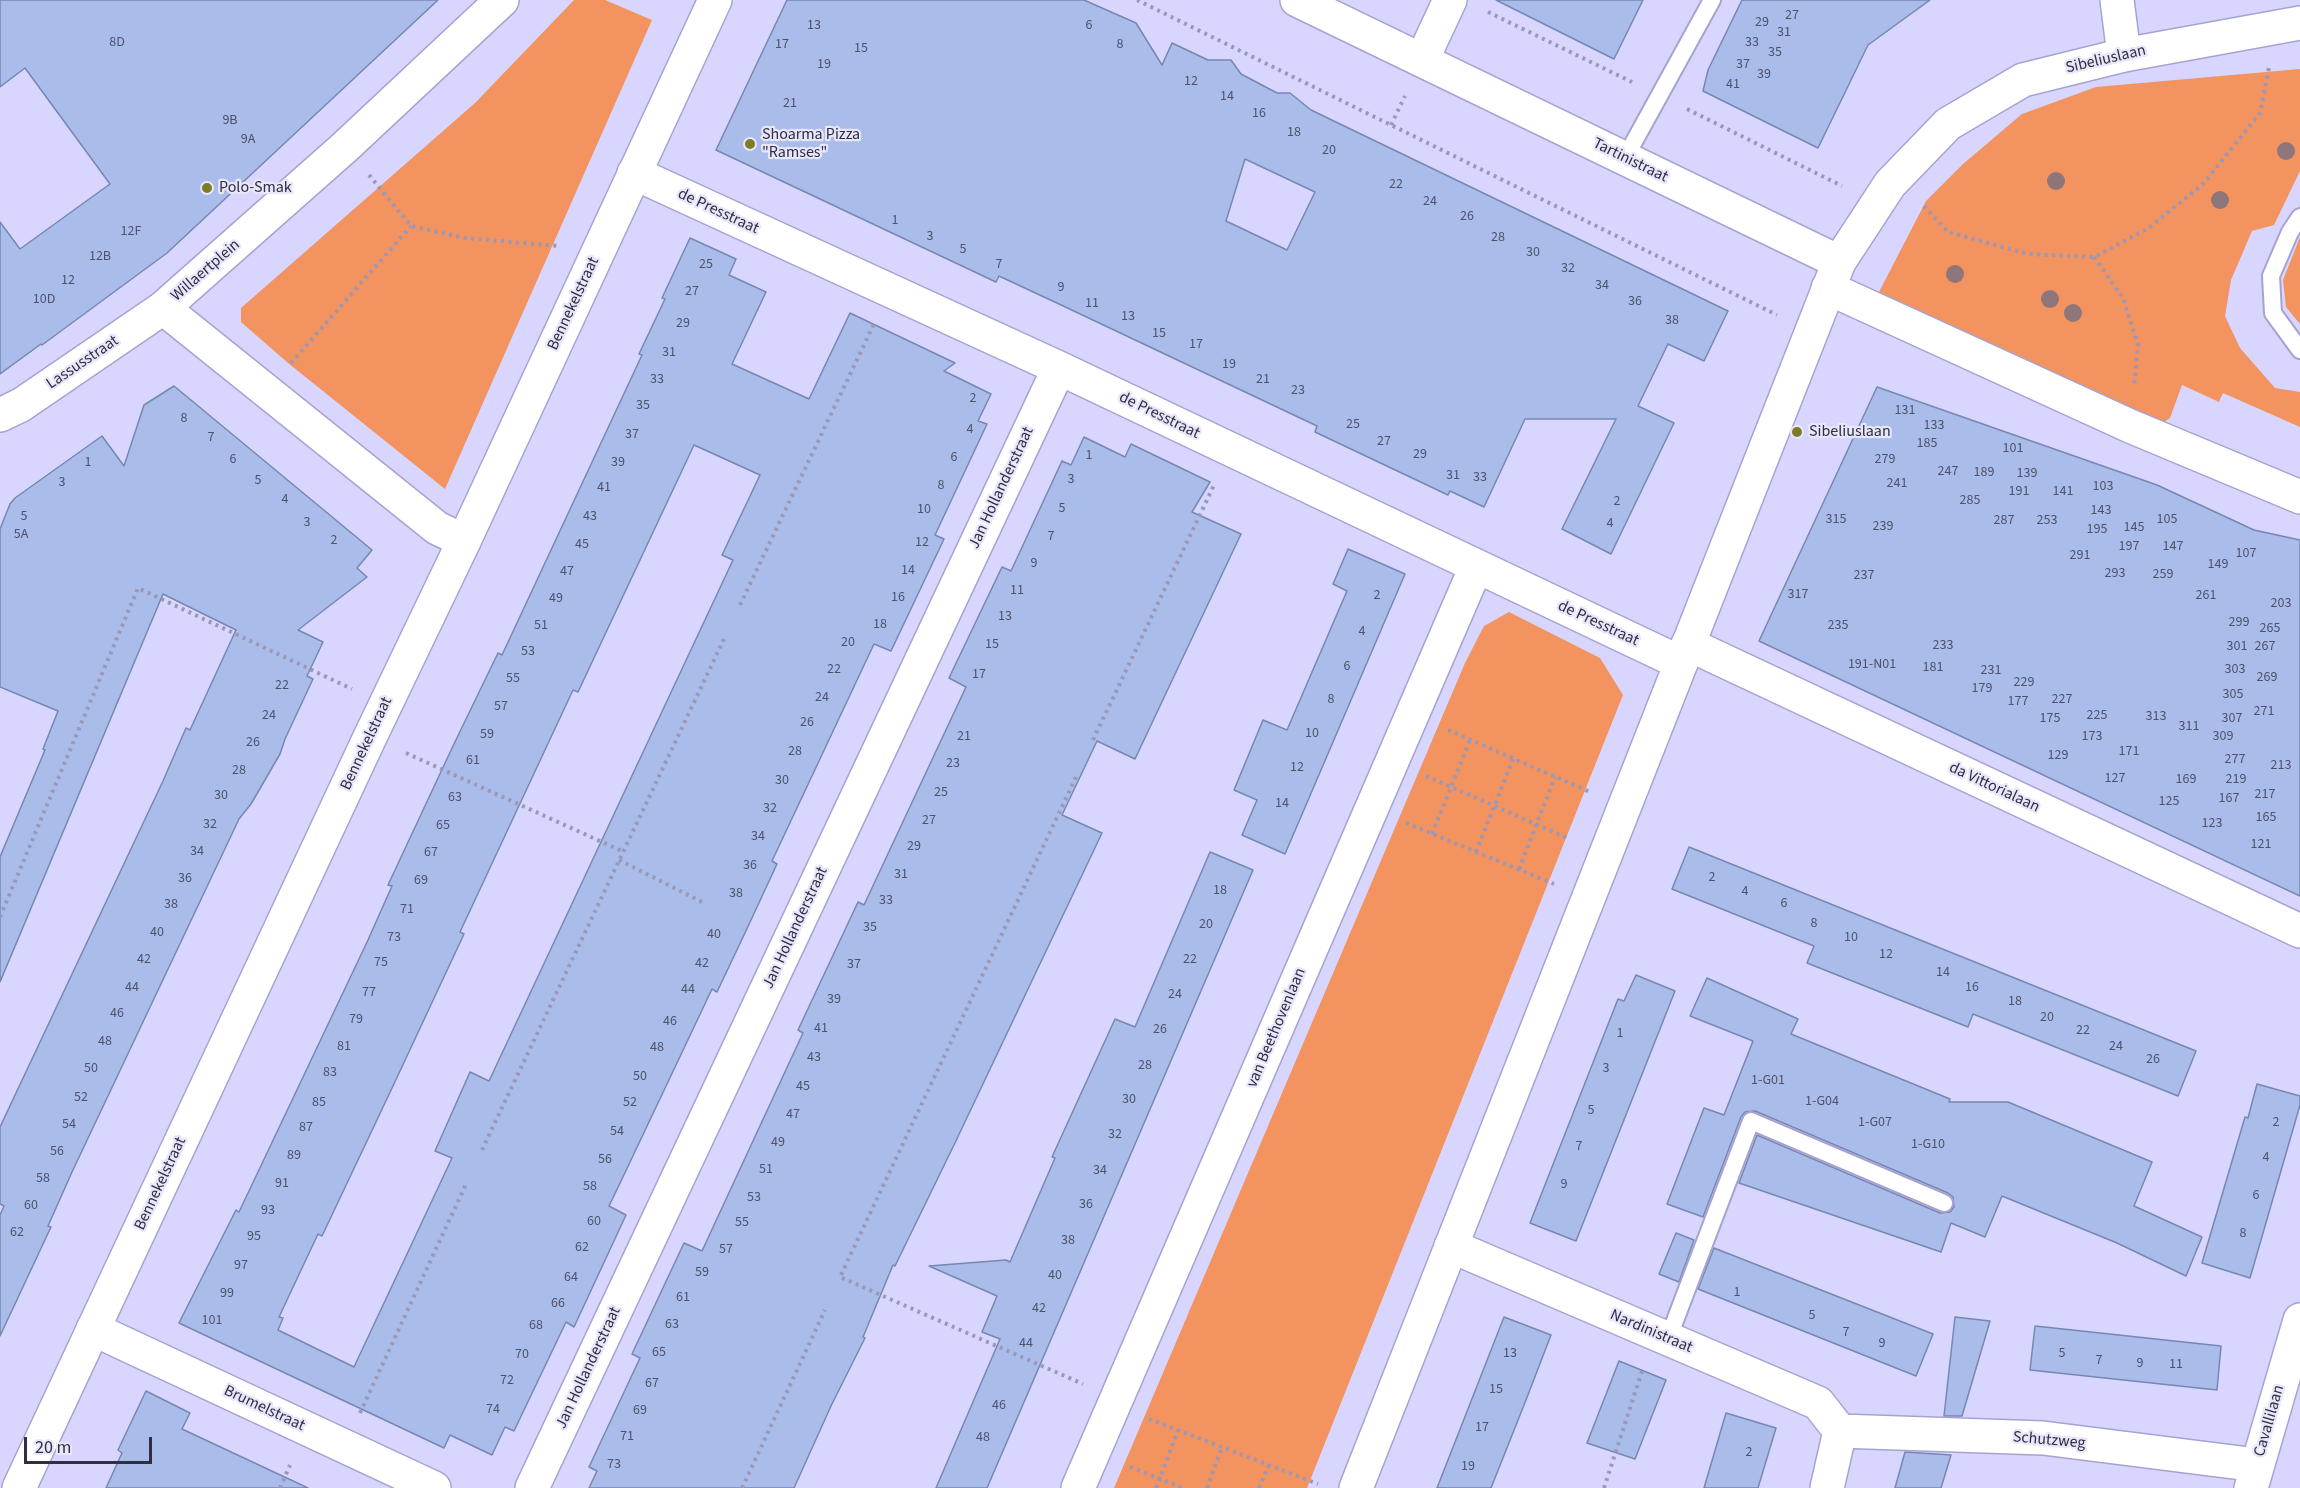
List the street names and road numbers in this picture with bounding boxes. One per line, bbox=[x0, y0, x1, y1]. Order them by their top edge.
street label: Sibeliuslaan bbox=[2064, 41, 2148, 79]
street label: Tartinistraat bbox=[1589, 135, 1671, 187]
street label: de Presstraat bbox=[674, 185, 762, 239]
street label: Willaertplein bbox=[168, 236, 244, 306]
street label: Bennekelstraat bbox=[544, 254, 604, 354]
street label: Lassusstraat bbox=[43, 332, 123, 394]
street label: de Presstraat bbox=[1116, 388, 1202, 444]
street label: Jan Hollanderstraat bbox=[965, 424, 1039, 552]
street label: de Presstraat bbox=[1554, 597, 1642, 651]
street label: Bennekelstraat bbox=[337, 694, 397, 794]
street label: da Vittorialaan bbox=[1946, 759, 2042, 817]
street label: Jan Hollanderstraat bbox=[759, 864, 833, 992]
street label: van Beethovenlaan bbox=[1243, 965, 1311, 1091]
street label: Bennekelstraat bbox=[131, 1134, 191, 1234]
street label: Jan Hollanderstraat bbox=[552, 1304, 626, 1432]
street label: Nardinistraat bbox=[1607, 1306, 1695, 1358]
street label: Brumelstraat bbox=[220, 1382, 308, 1436]
street label: Cavallilaan bbox=[2251, 1383, 2289, 1459]
street label: Schutzweg bbox=[2012, 1428, 2086, 1454]

